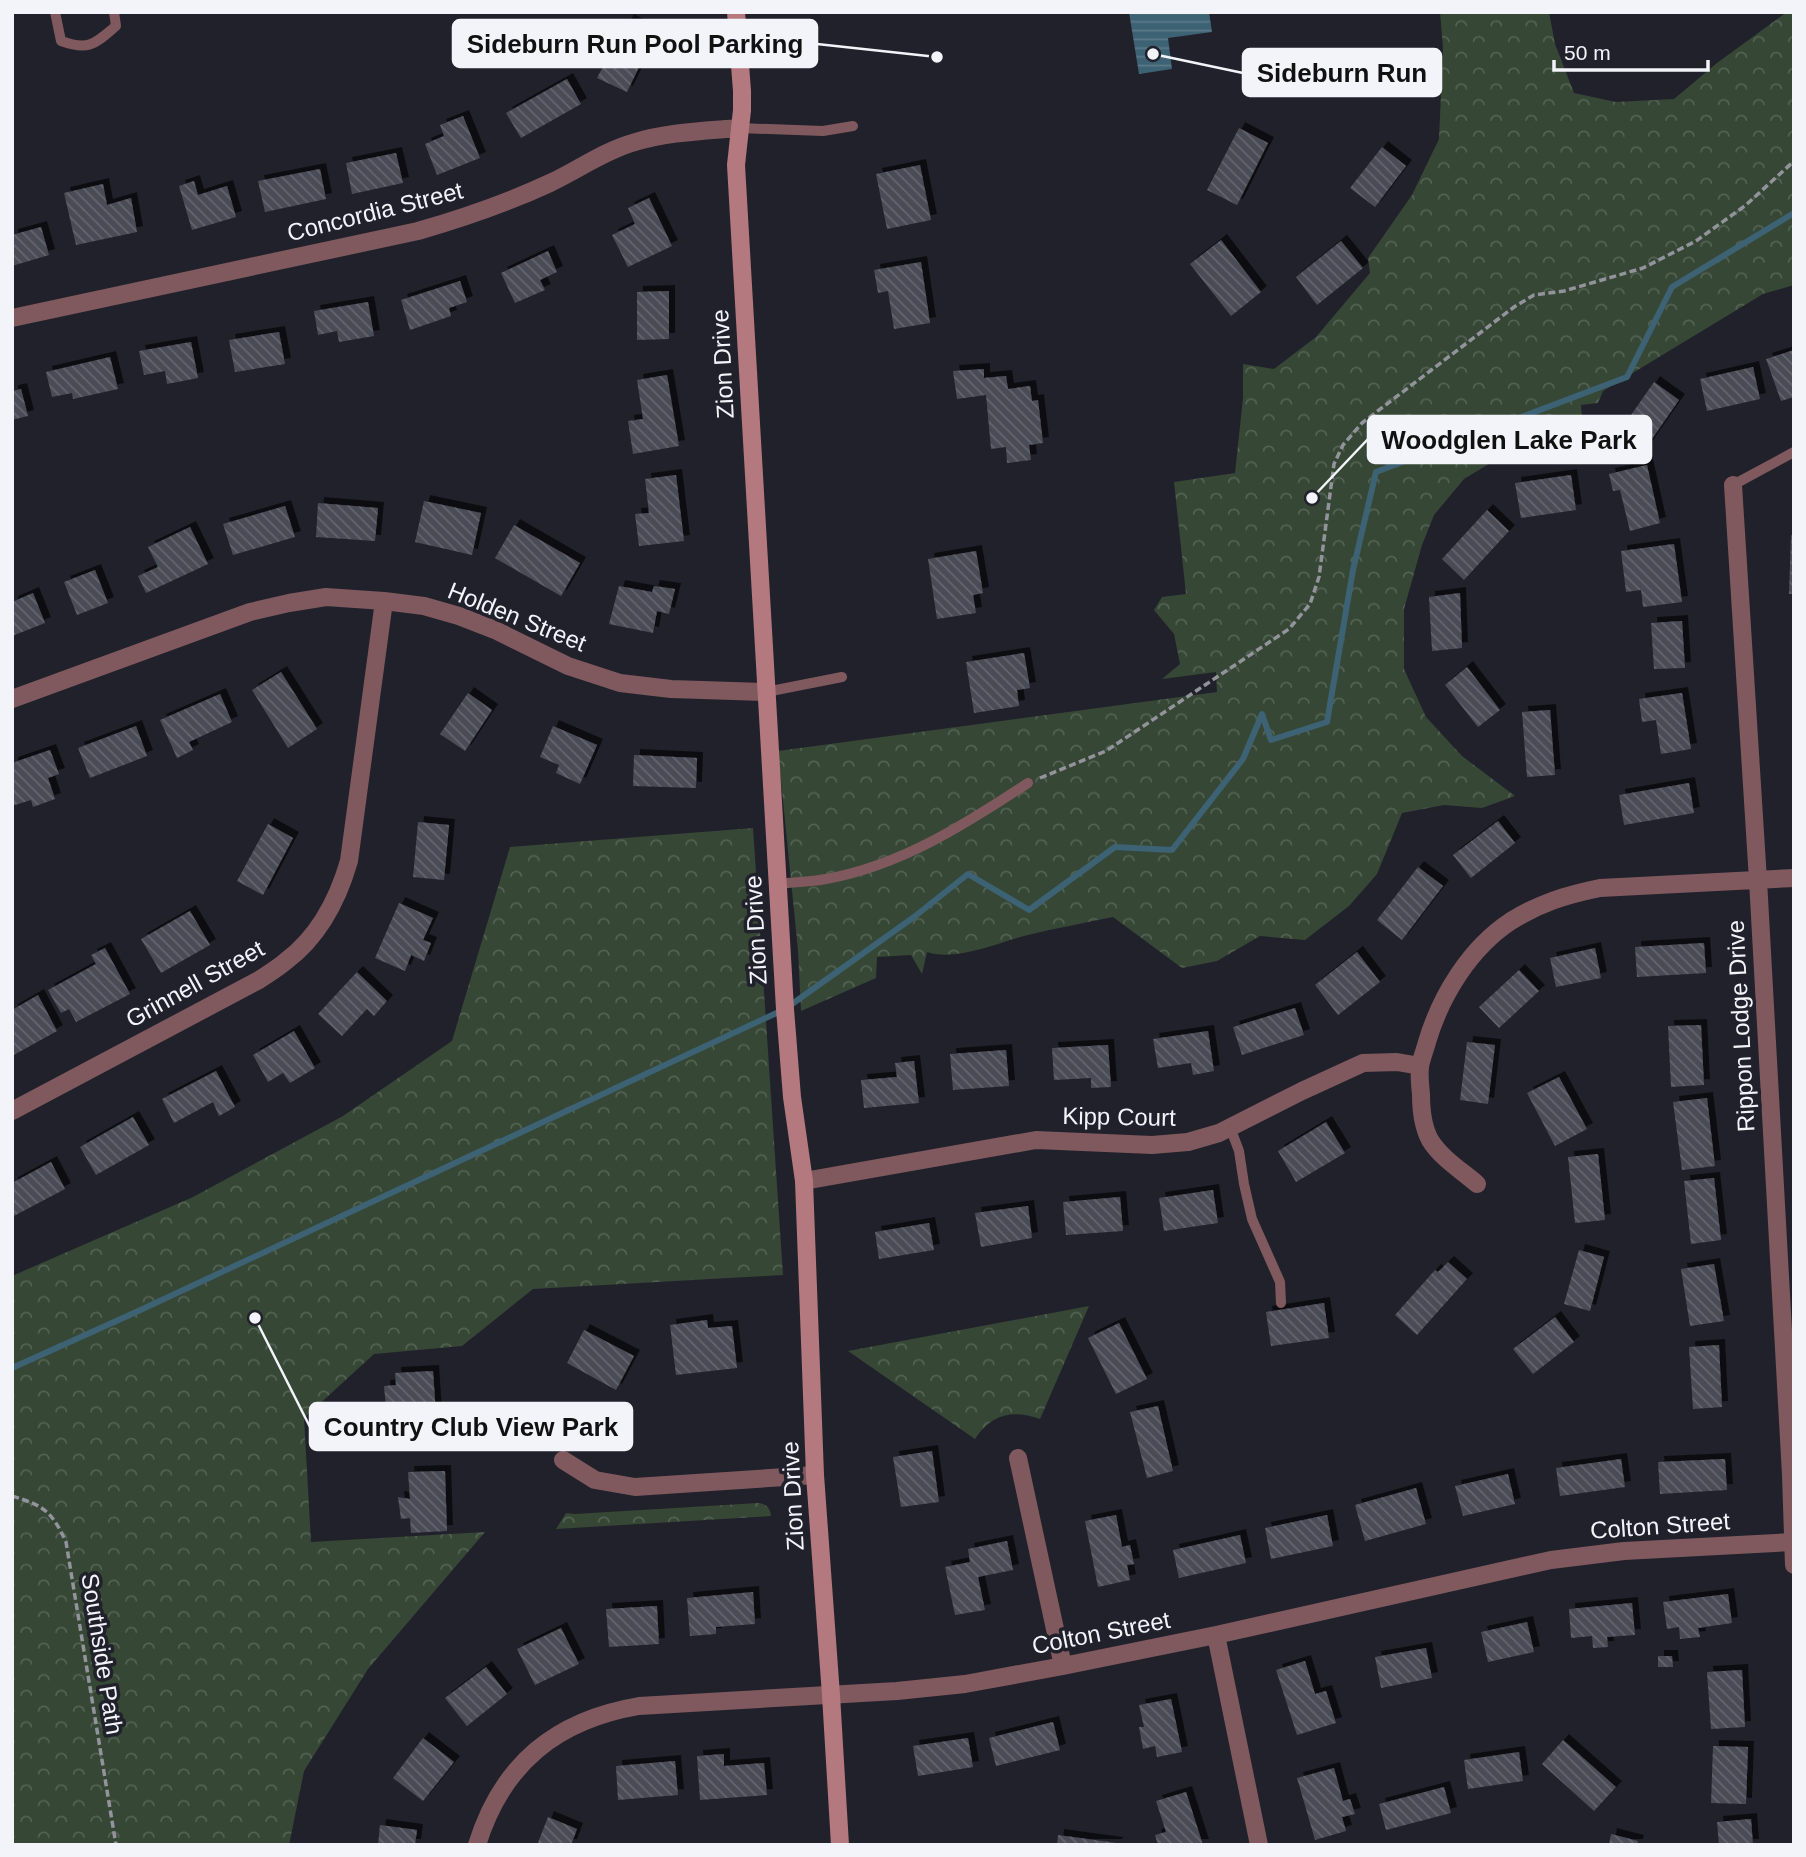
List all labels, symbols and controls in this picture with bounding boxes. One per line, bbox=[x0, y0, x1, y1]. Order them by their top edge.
callout: Sideburn Run Pool Parking bbox=[453, 20, 817, 67]
scale bar bbox=[1554, 28, 1708, 72]
text: Sideburn Run Pool Parking bbox=[467, 29, 803, 59]
text: 50 m bbox=[1564, 41, 1611, 64]
callout: Sideburn Run bbox=[1243, 49, 1441, 96]
text: Sideburn Run bbox=[1257, 58, 1427, 88]
street label: Concordia Street bbox=[284, 177, 466, 246]
street label: Zion Drive bbox=[706, 309, 739, 419]
callout: Woodglen Lake Park bbox=[1368, 416, 1651, 463]
text: Woodglen Lake Park bbox=[1381, 425, 1637, 455]
street label: Holden Street bbox=[444, 577, 591, 657]
street label: Zion Drive bbox=[739, 875, 772, 985]
street label: Rippon Lodge Drive bbox=[1721, 919, 1760, 1133]
street label: Grinnell Street bbox=[121, 934, 269, 1033]
street label: Kipp Court bbox=[1062, 1102, 1176, 1131]
callout: Country Club View Park bbox=[310, 1403, 632, 1450]
text: Country Club View Park bbox=[324, 1412, 619, 1442]
street label: Zion Drive bbox=[776, 1441, 809, 1551]
street label: Colton Street bbox=[1589, 1507, 1731, 1544]
street label: Southside Path bbox=[76, 1571, 129, 1736]
street label: Colton Street bbox=[1030, 1606, 1173, 1659]

